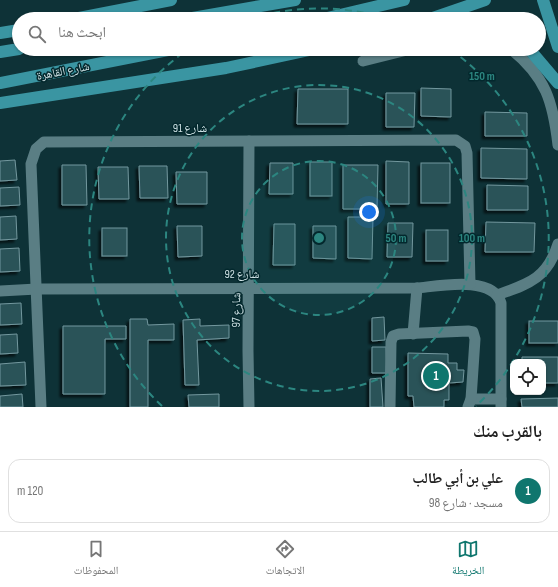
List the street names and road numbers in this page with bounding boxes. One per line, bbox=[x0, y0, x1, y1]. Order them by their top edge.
street label: شارع القاهرة bbox=[35, 59, 91, 84]
street label: شارع 91 bbox=[173, 121, 207, 136]
street label: شارع 92 bbox=[224, 267, 260, 282]
street label: شارع 97 bbox=[229, 292, 244, 328]

